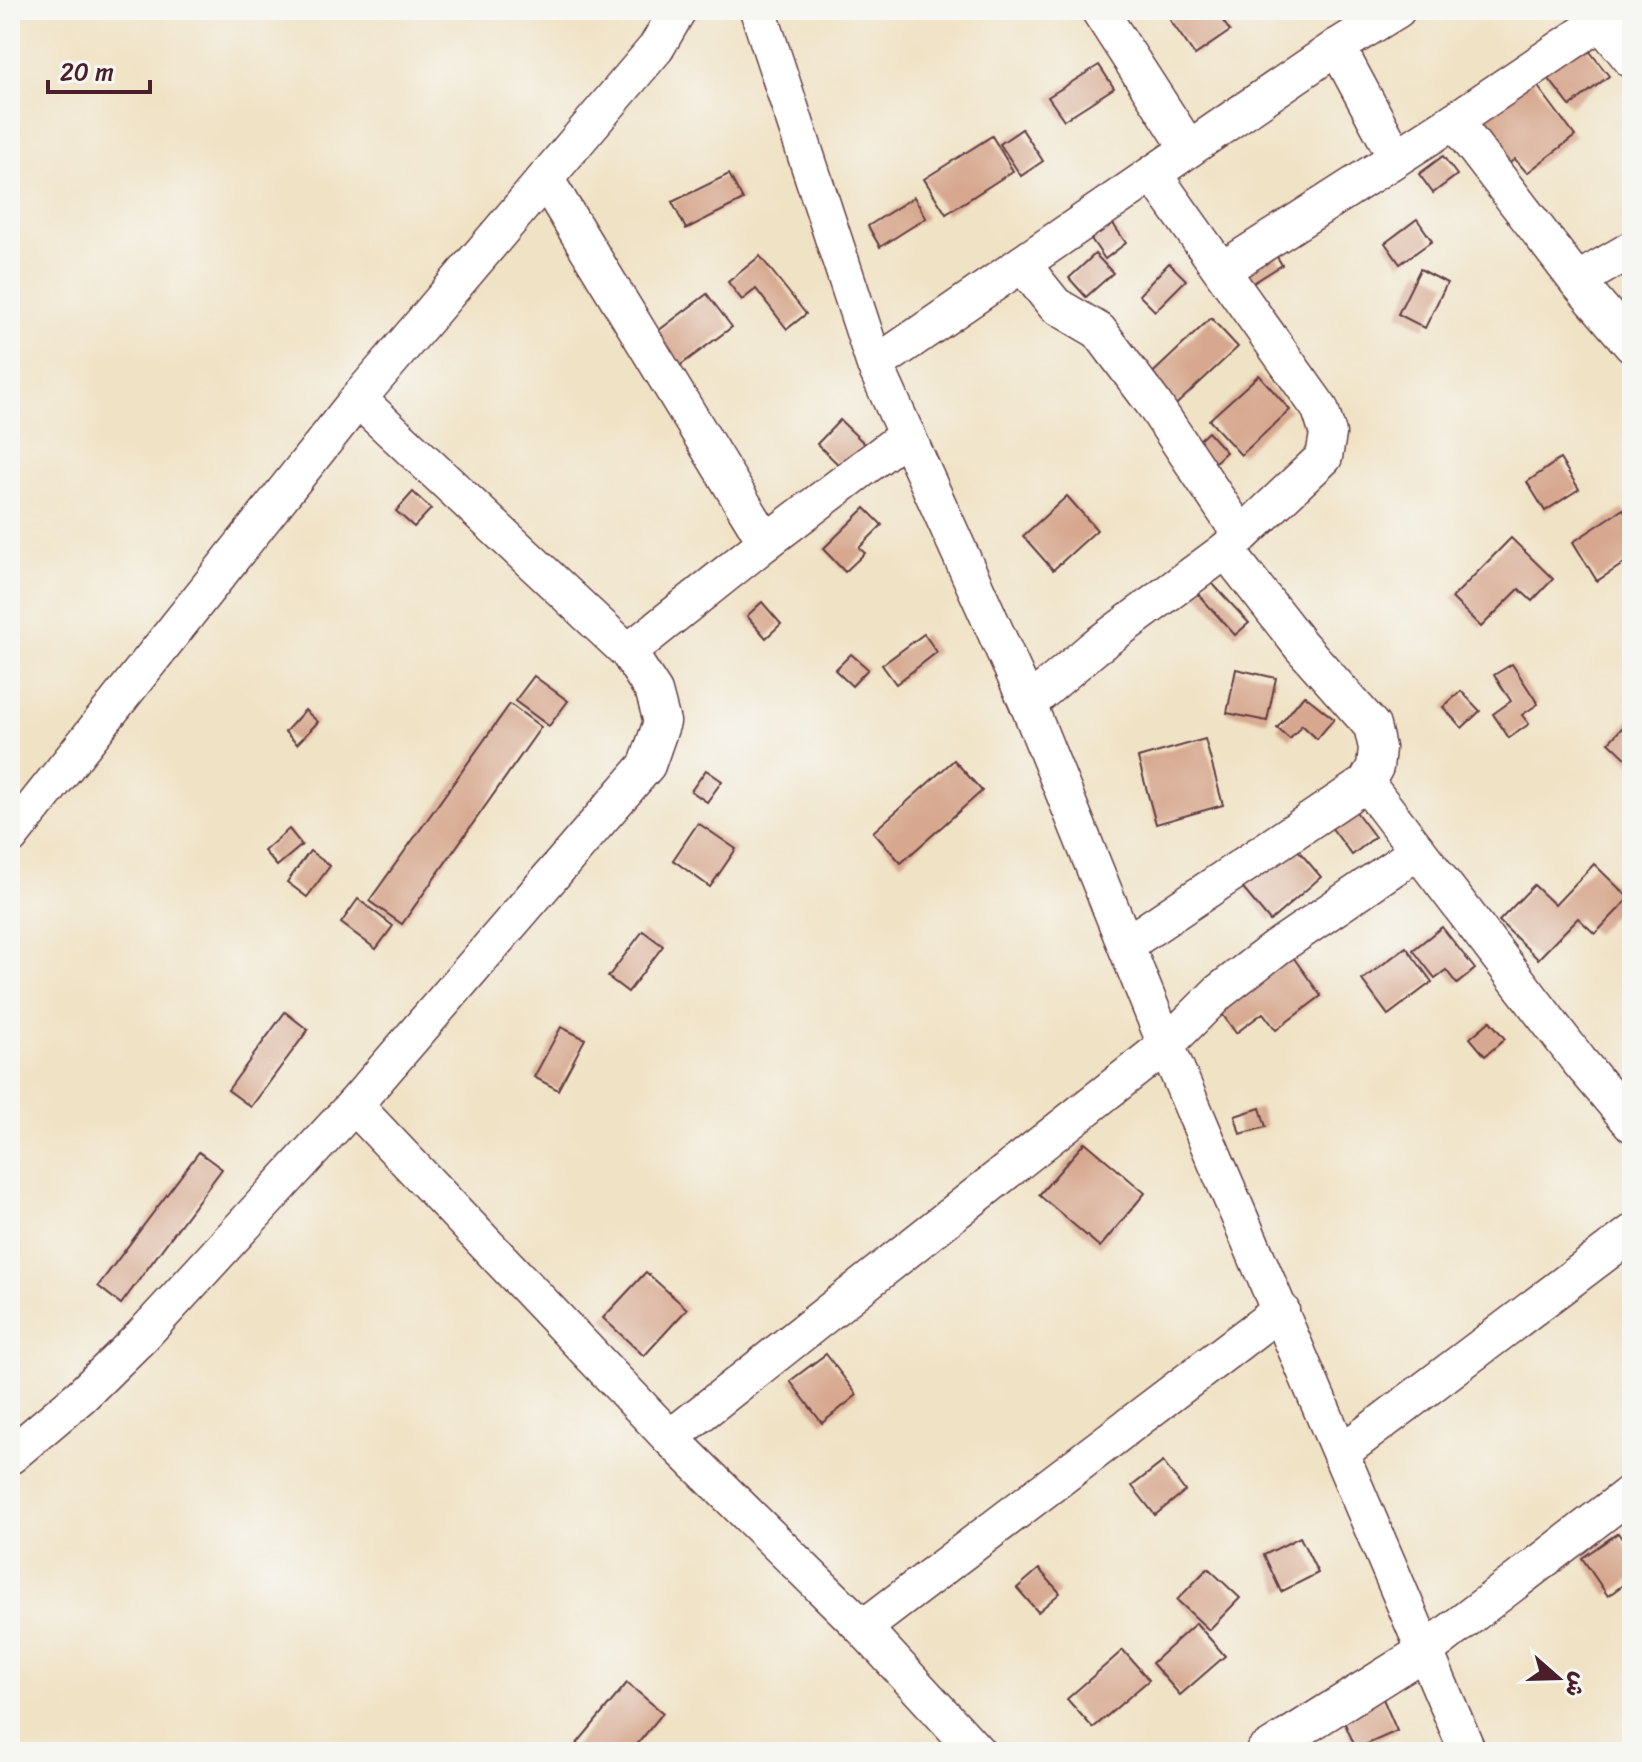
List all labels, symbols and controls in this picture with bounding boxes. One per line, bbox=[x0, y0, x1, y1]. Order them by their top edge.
scale bar bbox=[48, 44, 150, 94]
text: 20 m bbox=[60, 51, 114, 93]
north arrow bbox=[1518, 1638, 1598, 1718]
text: ش bbox=[1554, 1667, 1599, 1703]

